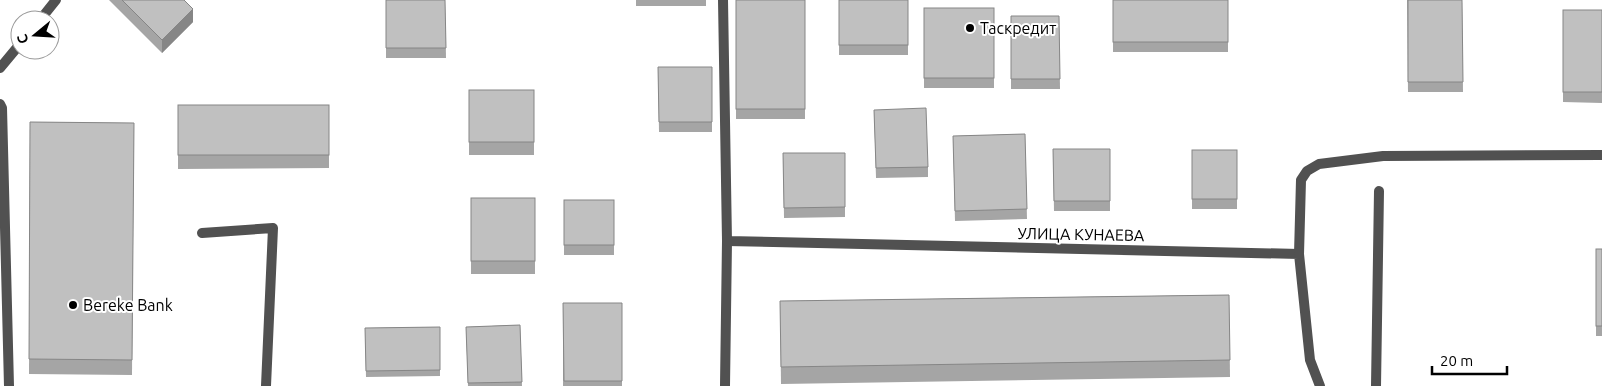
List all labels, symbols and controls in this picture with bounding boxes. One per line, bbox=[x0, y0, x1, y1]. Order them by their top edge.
north arrow bbox=[10, 10, 60, 60]
place label: Таскредит bbox=[980, 19, 1056, 37]
marker: Таскредит bbox=[964, 22, 976, 34]
text: С bbox=[14, 32, 32, 46]
street label: УЛИЦА КУНАЕВА bbox=[1018, 224, 1145, 244]
place label: Bereke Bank bbox=[83, 296, 173, 314]
marker: Bereke Bank bbox=[67, 299, 79, 311]
scale bar bbox=[1432, 344, 1507, 376]
text: 20 m bbox=[1440, 352, 1473, 369]

